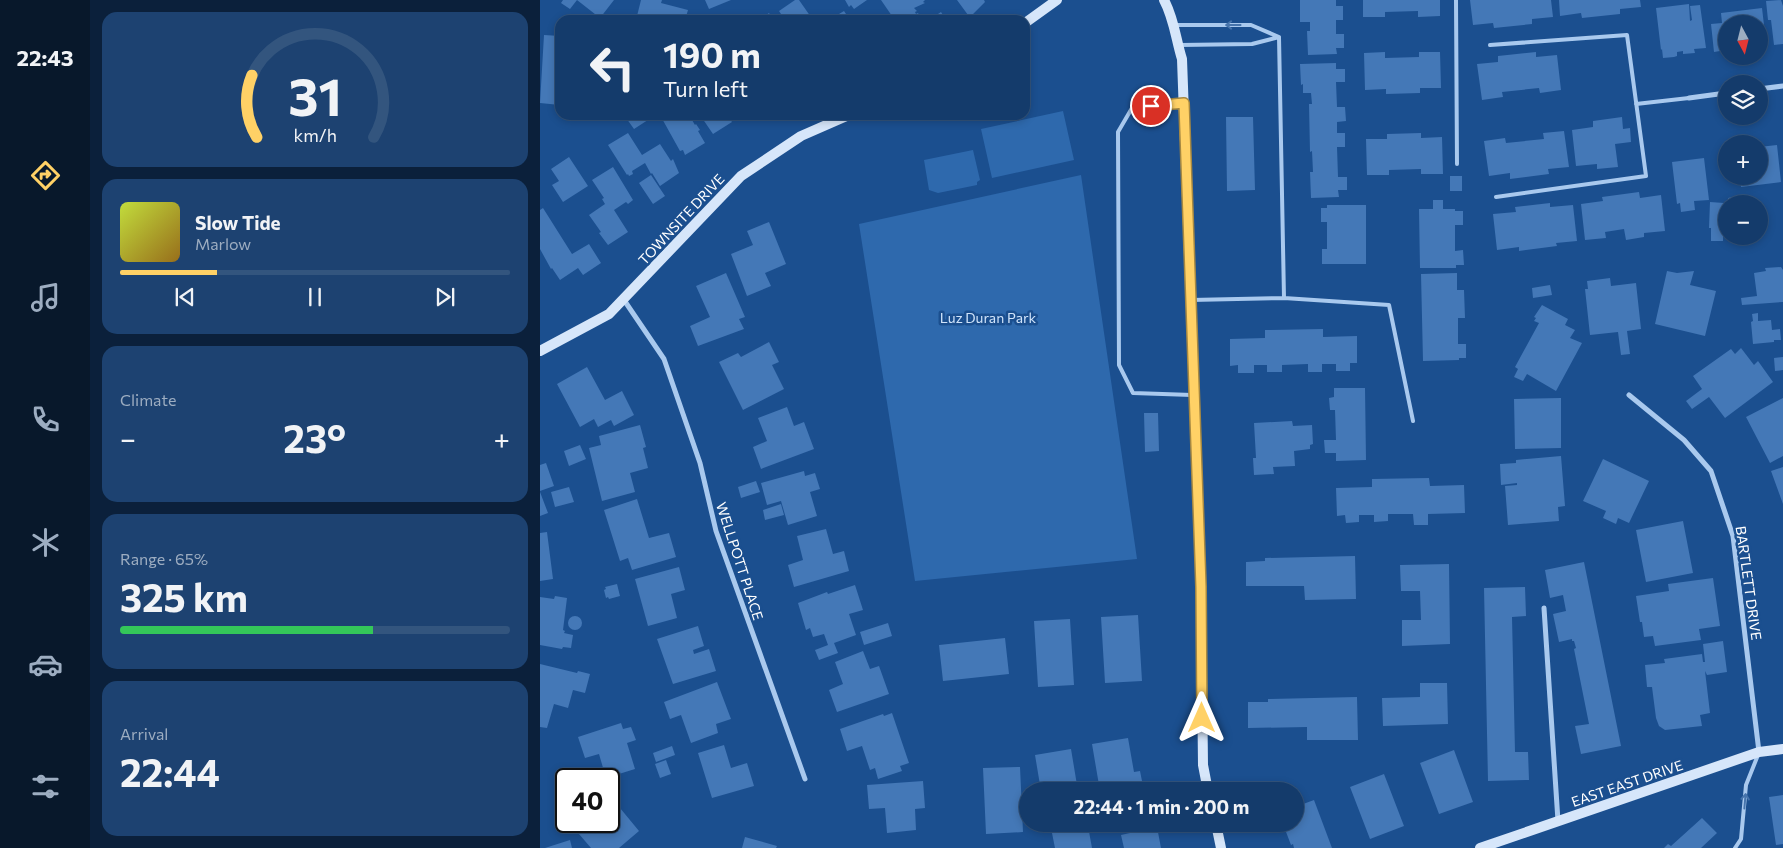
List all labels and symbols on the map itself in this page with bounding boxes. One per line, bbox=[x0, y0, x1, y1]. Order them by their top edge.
north arrow bbox=[1718, 15, 1768, 65]
one-way arrow bbox=[1225, 20, 1241, 30]
pin bbox=[1130, 85, 1172, 127]
street label: TOWNSITE DRIVE bbox=[635, 170, 727, 268]
park label: Luz Duran Park bbox=[940, 309, 1037, 326]
street label: WELLPOTT PLACE bbox=[713, 500, 767, 622]
street label: BARTLETT DRIVE bbox=[1733, 525, 1765, 641]
position arrow bbox=[1175, 691, 1227, 743]
street label: EAST EAST DRIVE bbox=[1569, 756, 1685, 810]
speed limit sign: 40 bbox=[555, 768, 620, 833]
one-way arrow bbox=[1740, 794, 1750, 810]

